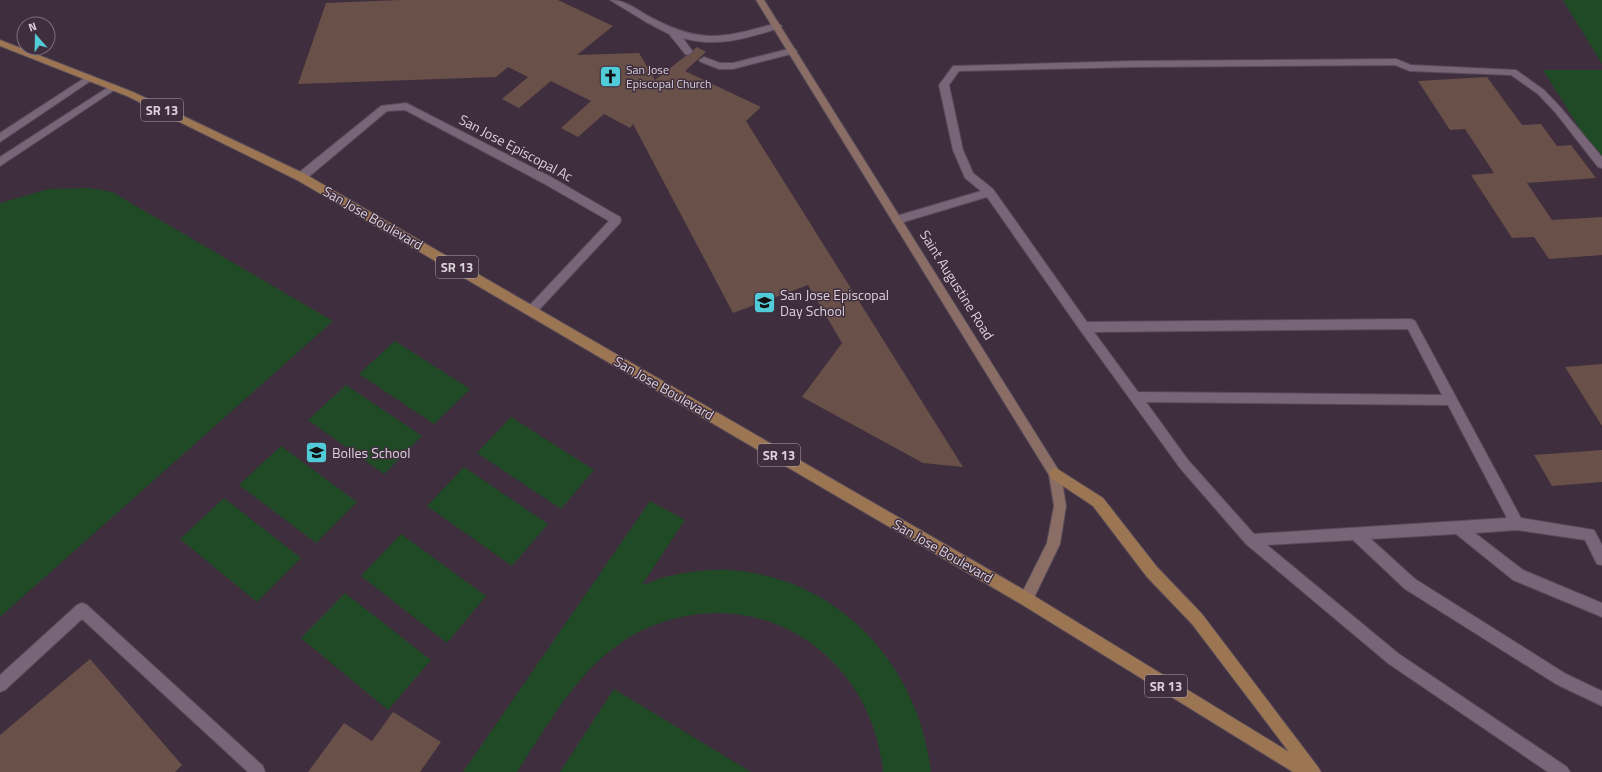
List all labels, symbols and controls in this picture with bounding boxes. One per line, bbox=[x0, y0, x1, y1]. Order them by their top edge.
north arrow bbox=[16, 16, 56, 56]
text: N bbox=[26, 18, 39, 35]
place label: San Jose Episcopal Church bbox=[626, 60, 711, 93]
church icon: San Jose Episcopal Church bbox=[598, 64, 624, 90]
road number: SR 13 bbox=[141, 99, 183, 121]
street label: San Jose Episcopal Ac bbox=[456, 109, 577, 187]
street label: San Jose Boulevard bbox=[319, 180, 427, 255]
street label: Saint Augustine Road bbox=[915, 226, 1000, 344]
road number: SR 13 bbox=[436, 256, 478, 278]
place label: San Jose Episcopal Day School bbox=[780, 284, 889, 321]
school or university icon: San Jose Episcopal Day School bbox=[752, 290, 778, 316]
street label: San Jose Boulevard bbox=[610, 350, 718, 425]
school or university icon: Bolles School bbox=[303, 440, 329, 466]
place label: Bolles School bbox=[332, 442, 410, 463]
road number: SR 13 bbox=[758, 444, 800, 466]
street label: San Jose Boulevard bbox=[889, 513, 997, 588]
road number: SR 13 bbox=[1145, 675, 1187, 697]

